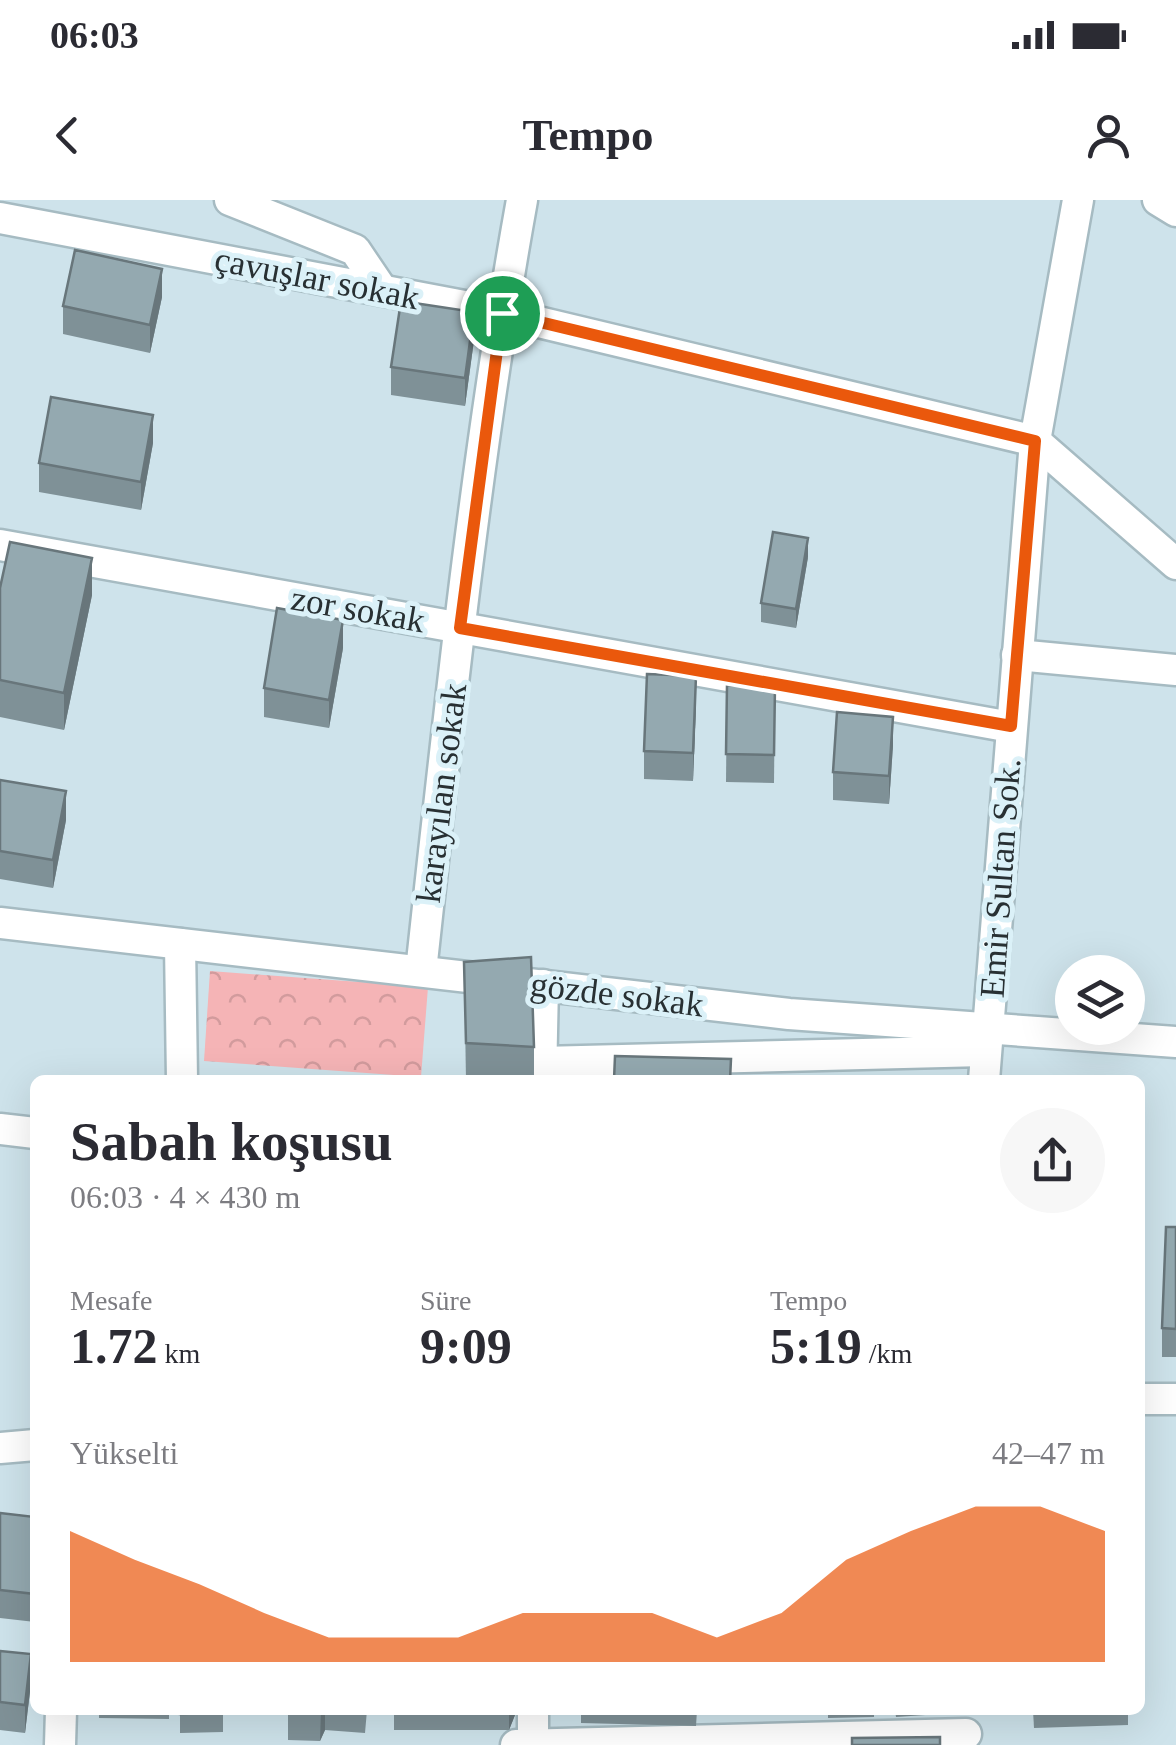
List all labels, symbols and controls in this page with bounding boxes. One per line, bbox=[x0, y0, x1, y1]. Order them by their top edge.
text: 06:03 bbox=[50, 14, 139, 56]
icon: back bbox=[40, 108, 95, 163]
icon: person bbox=[1081, 108, 1136, 163]
text: Tempo bbox=[523, 110, 653, 160]
street label: çavuşlar sokak bbox=[212, 240, 423, 317]
pin bbox=[460, 271, 545, 356]
icon: arrive bbox=[475, 286, 530, 341]
street label: zor sokak bbox=[288, 579, 428, 641]
street label: karayılan sokak bbox=[409, 681, 474, 905]
street label: Emir Sultan Sok. bbox=[973, 757, 1028, 999]
map controls bbox=[1055, 955, 1145, 1045]
button: layers bbox=[1055, 955, 1145, 1045]
street label: gözde sokak bbox=[528, 965, 706, 1025]
button: share bbox=[1000, 1108, 1105, 1213]
text: Sabah koşusu bbox=[70, 1111, 393, 1172]
text: 06:03 · 4 × 430 m bbox=[70, 1179, 300, 1215]
text: Mesafe bbox=[70, 1285, 152, 1316]
text: Süre bbox=[420, 1285, 471, 1316]
text: Tempo bbox=[770, 1285, 847, 1316]
text: 1.72 bbox=[70, 1318, 158, 1374]
text: 9:09 bbox=[420, 1318, 512, 1374]
text: 5:19 bbox=[770, 1318, 862, 1374]
text: km bbox=[158, 1338, 200, 1369]
text: /km bbox=[862, 1338, 912, 1369]
text: Yükselti bbox=[70, 1435, 178, 1471]
text: 42–47 m bbox=[992, 1435, 1105, 1471]

